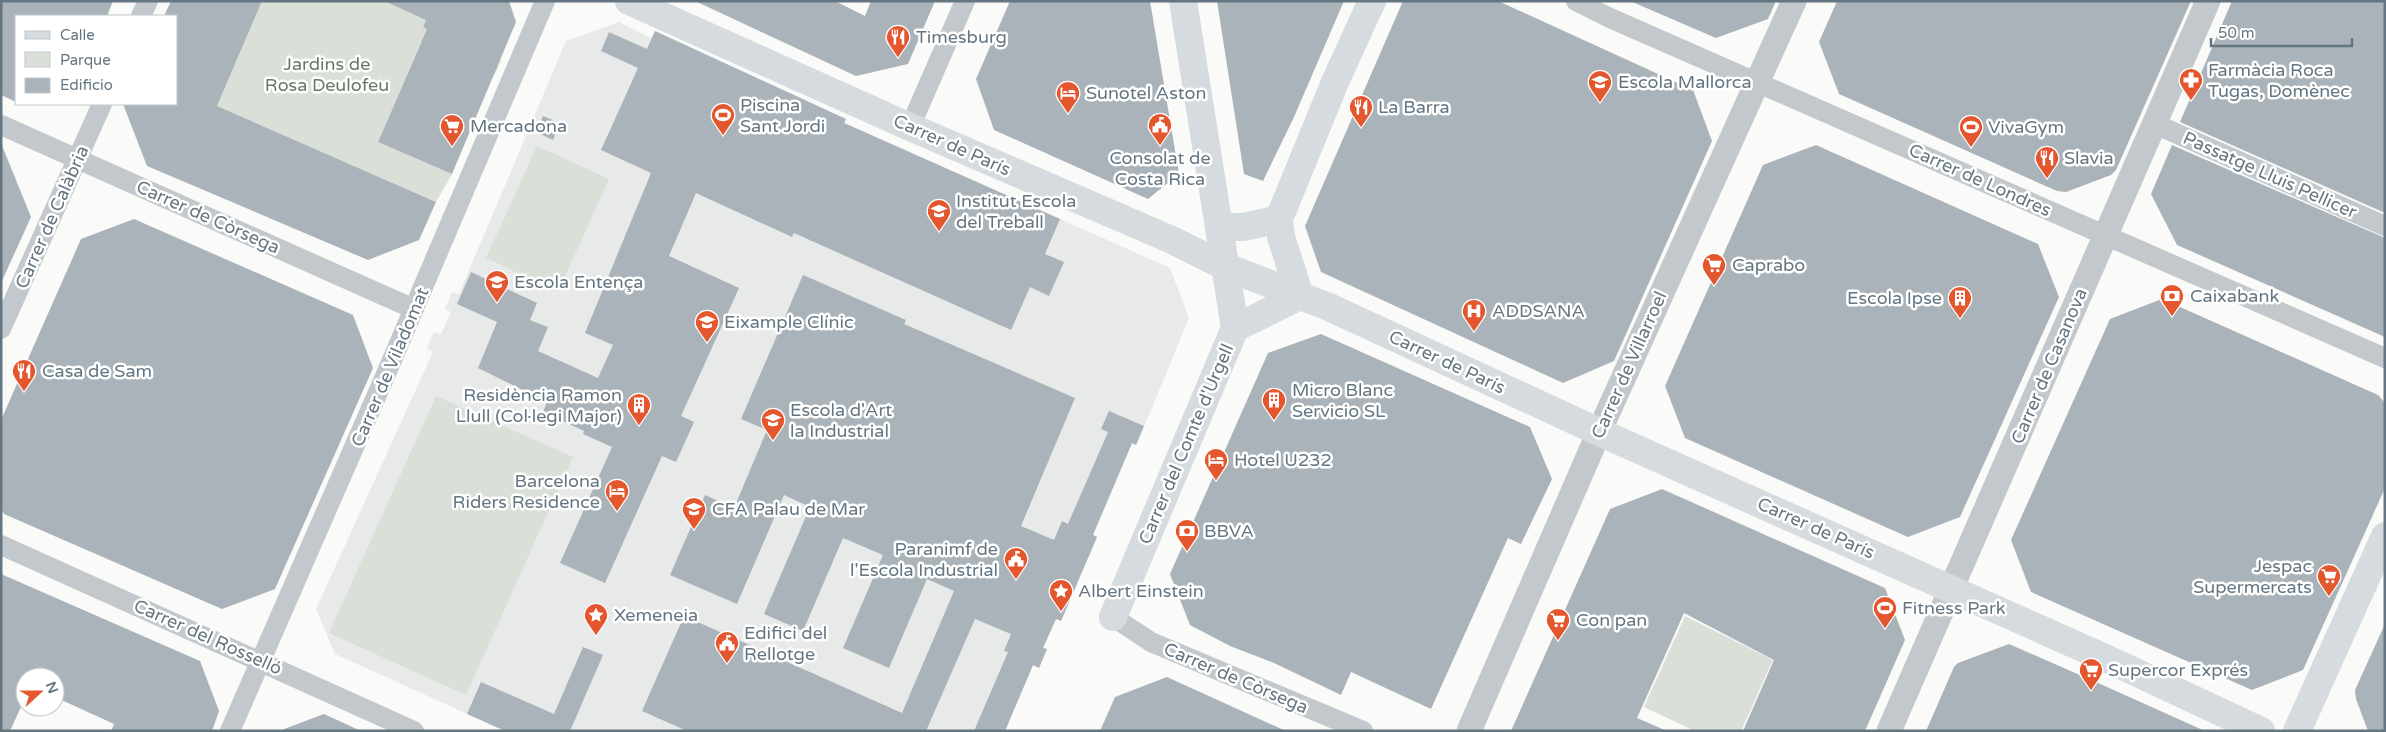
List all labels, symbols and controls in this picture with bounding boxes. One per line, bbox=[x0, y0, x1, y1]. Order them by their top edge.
legend bbox=[15, 15, 178, 105]
scale bar bbox=[2211, 15, 2352, 47]
restaurant icon: Timesburg bbox=[885, 24, 911, 58]
text: 50 m bbox=[2218, 24, 2255, 42]
text: Calle bbox=[60, 26, 95, 44]
place label: Timesburg bbox=[916, 26, 1007, 48]
text: Parque bbox=[60, 51, 111, 69]
park label: Jardins de Rosa Deulofeu bbox=[265, 53, 389, 96]
place label: Farmàcia Roca Tugas, Domènec bbox=[2208, 59, 2350, 102]
pharmacy icon: Farmàcia Roca Tugas, Domènec bbox=[2178, 67, 2204, 101]
school or university icon: Escola Mallorca bbox=[1587, 69, 1613, 103]
place label: Escola Mallorca bbox=[1618, 71, 1752, 93]
text: Edificio bbox=[60, 76, 113, 94]
hotel icon: Sunotel Aston bbox=[1055, 80, 1081, 114]
place label: Sunotel Aston bbox=[1086, 82, 1206, 104]
place label: Piscina Sant Jordi bbox=[740, 94, 825, 137]
restaurant icon: La Barra bbox=[1348, 94, 1374, 128]
place label: La Barra bbox=[1378, 96, 1450, 118]
sports icon: Piscina Sant Jordi bbox=[710, 102, 736, 136]
street label: Carrer de París bbox=[890, 109, 1014, 181]
public building icon: Consolat de Costa Rica bbox=[1147, 112, 1173, 146]
supermarket icon: Mercadona bbox=[439, 113, 465, 147]
sports icon: VivaGym bbox=[1958, 114, 1984, 148]
place label: Mercadona bbox=[470, 115, 567, 137]
place label: VivaGym bbox=[1988, 116, 2064, 138]
street label: Passatge Lluis Pellicer bbox=[2180, 127, 2360, 223]
street label: Carrer de Londres bbox=[1906, 139, 2054, 221]
street label: Carrer de Calàbria bbox=[11, 142, 93, 292]
restaurant icon: Slavia bbox=[2034, 145, 2060, 179]
place label: Consolat de Costa Rica bbox=[1109, 147, 1211, 190]
place label: Slavia bbox=[2064, 147, 2114, 169]
street label: Carrer de Còrsega bbox=[133, 176, 283, 258]
place label: Institut Escola del Treball bbox=[956, 190, 1076, 233]
school or university icon: Institut Escola del Treball bbox=[926, 198, 952, 232]
supermarket icon: Caprabo bbox=[1701, 252, 1727, 286]
place label: Caprabo bbox=[1732, 254, 1805, 276]
school or university icon: Escola Entença bbox=[484, 269, 510, 303]
place label: Escola Entença bbox=[514, 271, 643, 293]
bank icon: Caixabank bbox=[2159, 283, 2185, 317]
street label: Carrer de Viladomat bbox=[346, 284, 434, 450]
building icon: Escola Ipse bbox=[1947, 285, 1973, 319]
street label: Carrer de Casanova bbox=[2006, 285, 2092, 447]
place label: Caixabank bbox=[2190, 285, 2279, 307]
place label: Escola Ipse bbox=[1847, 287, 1942, 309]
street label: Carrer de Villarroel bbox=[1587, 288, 1671, 442]
hospital icon: ADDSANA bbox=[1461, 298, 1487, 332]
place label: ADDSANA bbox=[1492, 300, 1585, 322]
school or university icon: Eixample Clínic bbox=[694, 309, 720, 343]
place label: Eixample Clínic bbox=[724, 311, 854, 333]
street label: Carrer de París bbox=[1385, 325, 1509, 399]
street label: Carrer del Comte d'Urgell bbox=[1134, 341, 1238, 547]
restaurant icon: Casa de Sam bbox=[11, 358, 37, 392]
place label: Casa de Sam bbox=[42, 360, 152, 382]
place label: Micro Blanc Servicio SL bbox=[1292, 379, 1393, 422]
place label: Residència Ramon Llull (Col·legi Major) bbox=[456, 384, 622, 427]
building icon: Micro Blanc Servicio SL bbox=[1261, 387, 1287, 421]
building icon: Residència Ramon Llull (Col·legi Major) bbox=[626, 392, 652, 426]
place label: Escola d'Art la Industrial bbox=[790, 399, 892, 442]
school or university icon: Escola d'Art la Industrial bbox=[760, 407, 786, 441]
hotel icon: Hotel U232 bbox=[1203, 447, 1229, 481]
place label: Hotel U232 bbox=[1234, 449, 1332, 471]
place label: Barcelona Riders Residence bbox=[453, 470, 600, 513]
hotel icon: Barcelona Riders Residence bbox=[604, 478, 630, 512]
street label: Carrer de París bbox=[1754, 492, 1878, 564]
school or university icon: CFA Palau de Mar bbox=[681, 496, 707, 530]
place label: CFA Palau de Mar bbox=[712, 498, 865, 520]
bank icon: BBVA bbox=[1174, 518, 1200, 552]
place label: BBVA bbox=[1204, 520, 1254, 542]
place label: Paranimf de l'Escola Industrial bbox=[850, 538, 998, 581]
public building icon: Paranimf de l'Escola Industrial bbox=[1003, 546, 1029, 580]
place label: Jespac Supermercats bbox=[2193, 555, 2312, 598]
supermarket icon: Jespac Supermercats bbox=[2316, 563, 2342, 597]
place icon: Albert Einstein bbox=[1048, 578, 1074, 612]
place label: Albert Einstein bbox=[1078, 580, 1204, 602]
street label: Carrer del Rosselló bbox=[131, 594, 285, 680]
sports icon: Fitness Park bbox=[1872, 595, 1898, 629]
place label: Fitness Park bbox=[1902, 597, 2006, 619]
place icon: Xemeneia bbox=[583, 602, 609, 636]
place label: Xemeneia bbox=[614, 604, 698, 626]
supermarket icon: Con pan bbox=[1545, 607, 1571, 641]
place label: Con pan bbox=[1576, 609, 1647, 631]
place label: Edifici del Rellotge bbox=[744, 622, 827, 665]
public building icon: Edifici del Rellotge bbox=[714, 630, 740, 664]
street label: Carrer de Còrsega bbox=[1161, 638, 1311, 718]
supermarket icon: Supercor Exprés bbox=[2078, 657, 2104, 691]
place label: Supercor Exprés bbox=[2108, 659, 2248, 681]
north arrow bbox=[15, 667, 65, 717]
text: N bbox=[42, 679, 62, 696]

